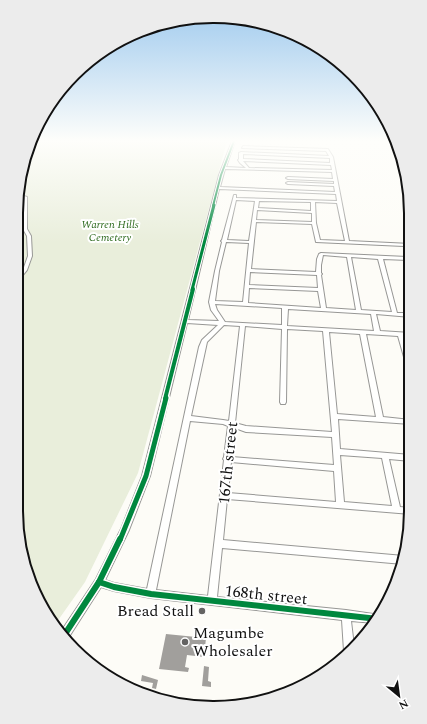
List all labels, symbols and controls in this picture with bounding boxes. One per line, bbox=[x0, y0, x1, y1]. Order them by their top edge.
park label: Warren Hills Cemetery bbox=[81, 216, 139, 246]
street label: 167th street bbox=[212, 420, 244, 506]
street label: 168th street bbox=[223, 579, 309, 611]
place label: Bread Stall bbox=[117, 599, 194, 623]
marker: Bread Stall bbox=[197, 606, 207, 616]
place label: Magumbe Wholesaler bbox=[193, 621, 273, 663]
marker: Magumbe Wholesaler bbox=[180, 637, 190, 647]
north arrow bbox=[379, 676, 419, 716]
text: N bbox=[396, 695, 412, 714]

